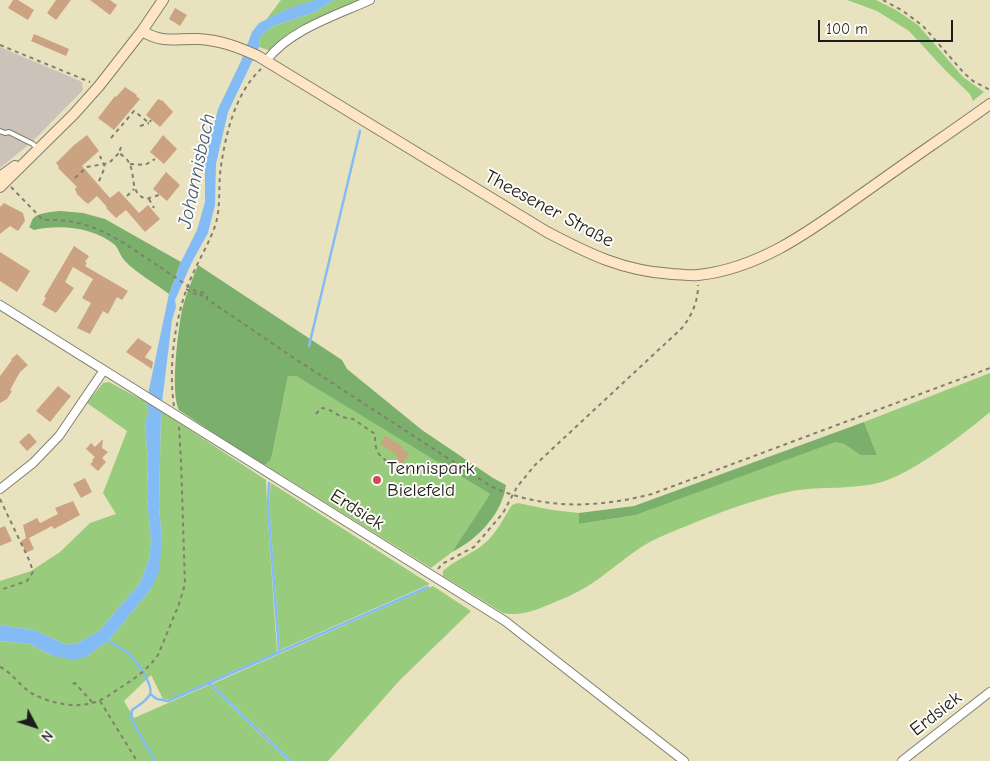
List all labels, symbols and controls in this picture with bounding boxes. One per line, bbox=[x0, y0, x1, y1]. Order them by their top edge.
scale bar bbox=[820, 10, 955, 42]
text: 100 m bbox=[826, 20, 868, 38]
water label: Johannisbach bbox=[173, 111, 221, 231]
street label: Theesener Straße bbox=[481, 165, 617, 253]
place label: Tennispark Bielefeld bbox=[387, 458, 475, 502]
marker: Tennispark Bielefeld bbox=[371, 474, 383, 486]
street label: Erdsiek bbox=[326, 485, 388, 535]
street label: Erdsiek bbox=[906, 687, 966, 741]
north arrow bbox=[10, 701, 60, 751]
text: N bbox=[37, 727, 56, 745]

